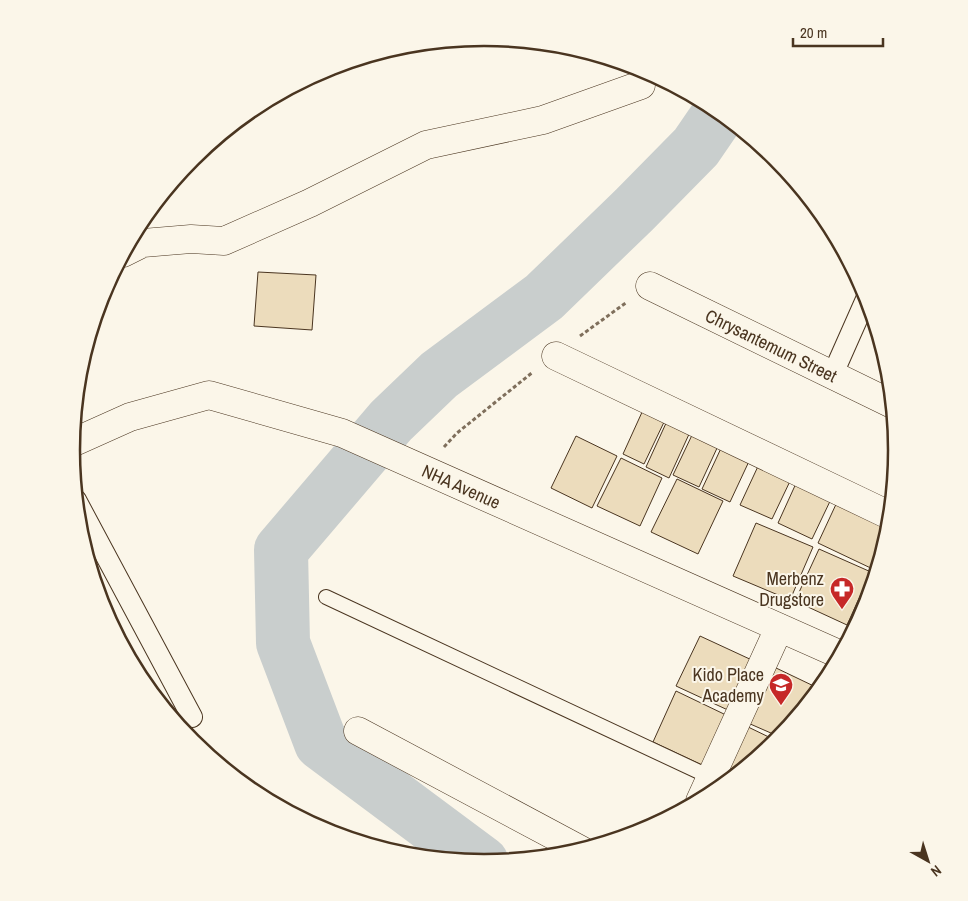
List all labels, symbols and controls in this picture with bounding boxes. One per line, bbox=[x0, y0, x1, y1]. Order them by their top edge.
scale bar bbox=[793, 15, 883, 47]
text: 20 m bbox=[800, 22, 827, 43]
street label: Chrysantemum Street bbox=[701, 303, 841, 388]
street label: NHA Avenue bbox=[418, 458, 504, 515]
place label: Merbenz Drugstore bbox=[759, 566, 824, 612]
pharmacy icon: Merbenz Drugstore bbox=[829, 576, 855, 610]
place label: Kido Place Academy bbox=[693, 662, 765, 708]
school or university icon: Kido Place Academy bbox=[768, 672, 794, 706]
north arrow bbox=[903, 836, 953, 886]
text: N bbox=[927, 861, 945, 881]

